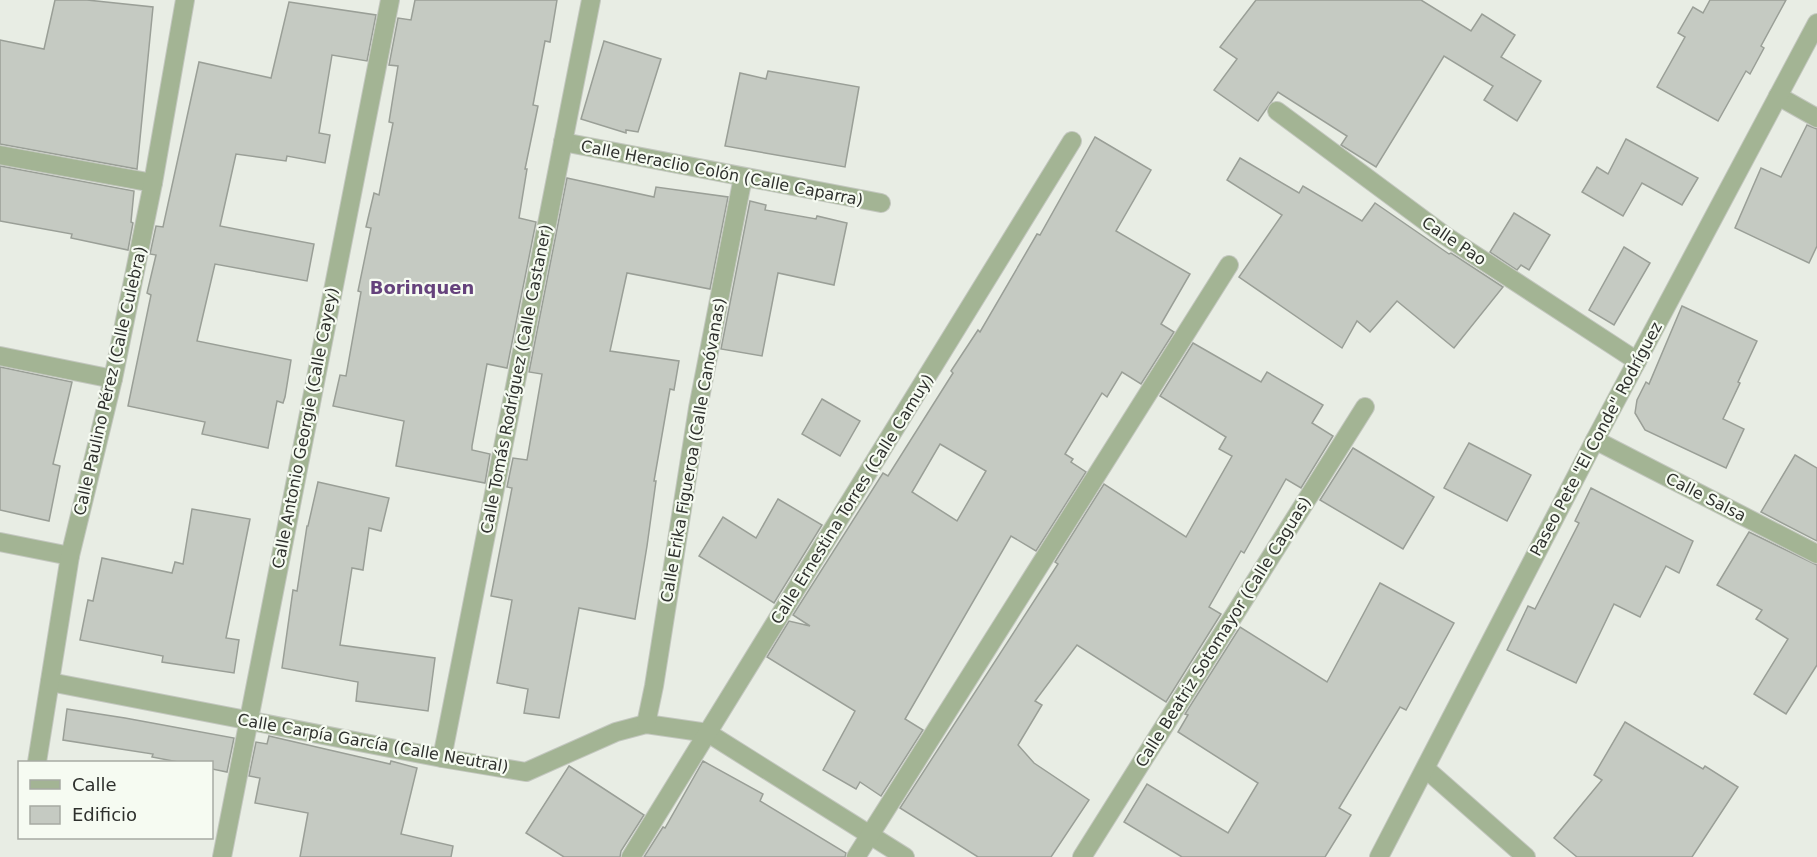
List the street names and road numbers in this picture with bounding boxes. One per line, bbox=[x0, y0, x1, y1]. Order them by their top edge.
street label: Calle Heraclio Colón (Calle Caparra) bbox=[579, 136, 865, 210]
street label: Calle Pao bbox=[1418, 213, 1490, 269]
street label: Calle Tomás Rodríguez (Calle Castaner) bbox=[477, 223, 555, 535]
street label: Calle Paulino Pérez (Calle Culebra) bbox=[70, 245, 150, 517]
street label: Calle Antonio Georgie (Calle Cayey) bbox=[268, 286, 342, 570]
street label: Calle Erika Figueroa (Calle Canóvanas) bbox=[657, 296, 729, 604]
street label: Paseo Pete "El Conde" Rodríguez bbox=[1526, 319, 1666, 559]
street label: Calle Ernestina Torres (Calle Camuy) bbox=[767, 370, 937, 628]
street label: Calle Salsa bbox=[1663, 469, 1749, 525]
street label: Calle Beatriz Sotomayor (Calle Caguas) bbox=[1131, 493, 1315, 771]
street label: Calle Carpía García (Calle Neutral) bbox=[236, 710, 510, 776]

